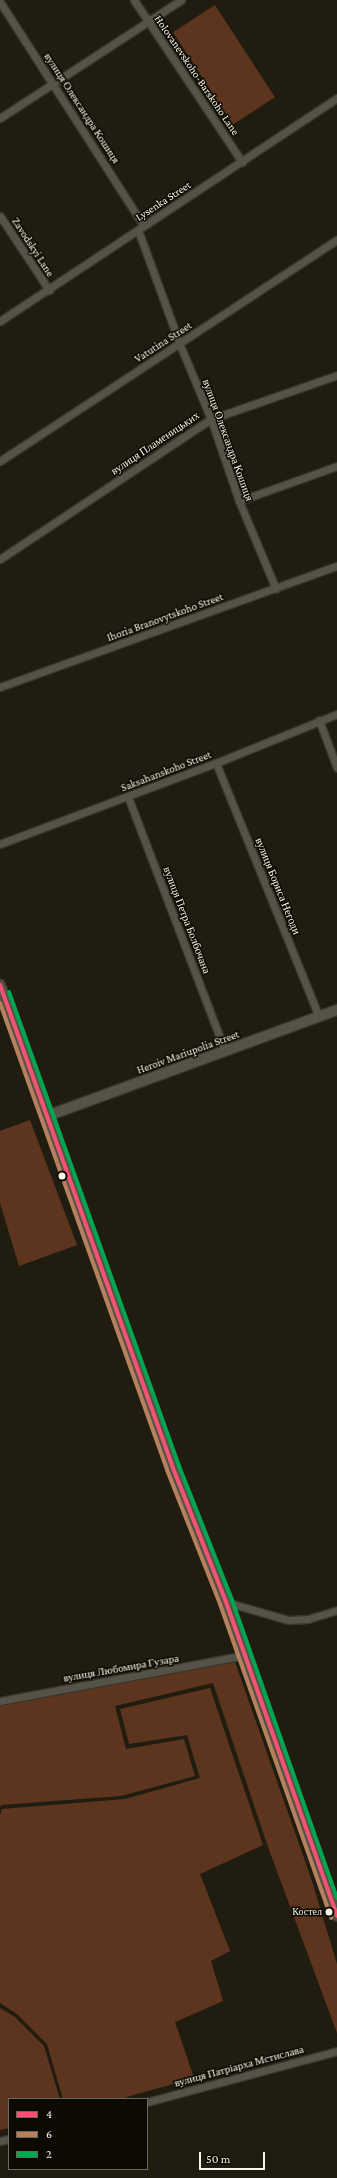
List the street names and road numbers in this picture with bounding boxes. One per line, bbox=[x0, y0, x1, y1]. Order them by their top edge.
street label: Holovanevskoho-Barskoho Lane bbox=[152, 12, 242, 138]
street label: вулиця Олександра Кошиця bbox=[41, 50, 123, 166]
street label: Lysenka Street bbox=[133, 178, 193, 224]
street label: Zavodskyi Lane bbox=[9, 215, 57, 279]
street label: Vatutina Street bbox=[132, 319, 194, 365]
street label: вулиця Олександра Кошиця bbox=[200, 377, 256, 503]
street label: вулиця Пламеницьких bbox=[108, 409, 202, 477]
street label: Ihoria Branovytskoho Street bbox=[105, 590, 225, 644]
street label: Saksahanskoho Street bbox=[119, 748, 213, 794]
street label: вулиця Бориса Негоди bbox=[253, 836, 303, 936]
street label: вулиця Петра Болбочана bbox=[160, 865, 214, 975]
street label: Heroiv Mariupolia Street bbox=[135, 1027, 241, 1077]
street label: вулиця Любомира Гузара bbox=[62, 1651, 180, 1685]
street label: вулиця Патріарха Мстислава bbox=[173, 2042, 305, 2090]

